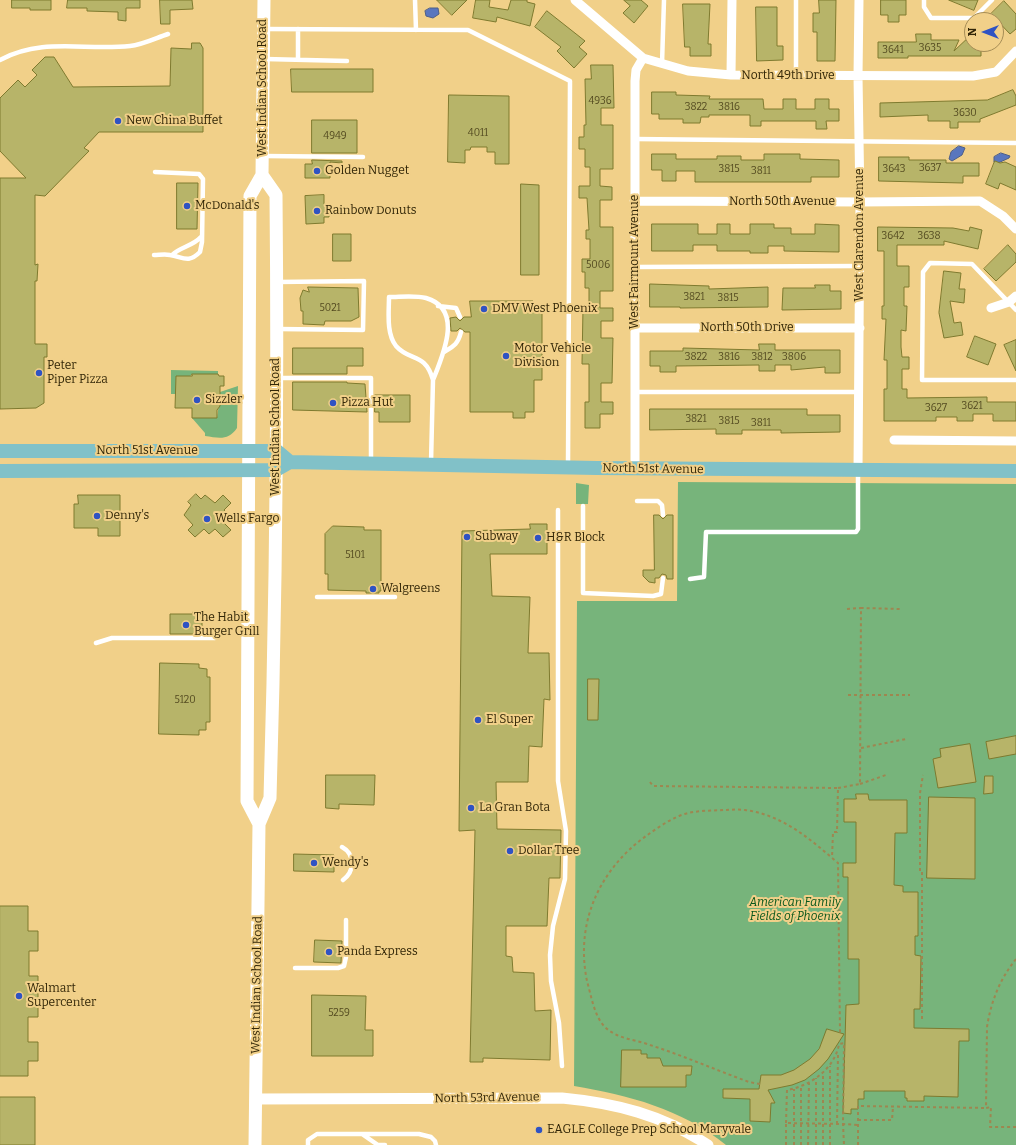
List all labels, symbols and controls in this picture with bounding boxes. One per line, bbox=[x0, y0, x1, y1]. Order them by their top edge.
north arrow bbox=[964, 12, 1004, 52]
street label: West Indian School Road bbox=[256, 19, 270, 157]
text: N bbox=[966, 28, 979, 36]
house number: 3635 bbox=[919, 42, 941, 54]
house number: 3641 bbox=[882, 44, 904, 56]
street label: North 49th Drive bbox=[741, 69, 835, 83]
house number: 4936 bbox=[588, 95, 612, 107]
house number: 3822 bbox=[685, 101, 707, 113]
house number: 3816 bbox=[718, 101, 740, 113]
house number: 3630 bbox=[953, 107, 977, 119]
place label: New China Buffet bbox=[126, 114, 223, 128]
marker: New China Buffet bbox=[113, 116, 123, 126]
house number: 4011 bbox=[468, 127, 488, 139]
house number: 4949 bbox=[323, 130, 347, 142]
house number: 3637 bbox=[919, 162, 941, 174]
house number: 3815 bbox=[718, 163, 740, 175]
house number: 3643 bbox=[882, 163, 906, 175]
place label: Golden Nugget bbox=[325, 164, 409, 178]
house number: 3811 bbox=[751, 165, 771, 177]
marker: Golden Nugget bbox=[312, 166, 322, 176]
street label: West Clarendon Avenue bbox=[853, 168, 867, 302]
street label: West Fairmount Avenue bbox=[628, 195, 642, 329]
street label: North 50th Avenue bbox=[729, 195, 835, 209]
place label: McDonald's bbox=[195, 199, 259, 213]
marker: McDonald's bbox=[182, 201, 192, 211]
place label: Rainbow Donuts bbox=[325, 204, 416, 218]
marker: Rainbow Donuts bbox=[312, 206, 322, 216]
house number: 3642 bbox=[882, 230, 904, 242]
house number: 3638 bbox=[917, 230, 941, 242]
house number: 5006 bbox=[586, 259, 610, 271]
house number: 3821 bbox=[683, 291, 705, 303]
house number: 3815 bbox=[717, 292, 739, 304]
house number: 5021 bbox=[319, 302, 341, 314]
place label: DMV West Phoenix bbox=[492, 302, 598, 316]
marker: DMV West Phoenix bbox=[479, 304, 489, 314]
street label: North 50th Drive bbox=[700, 321, 794, 335]
place label: Motor Vehicle Division bbox=[514, 342, 591, 370]
marker: Motor Vehicle Division bbox=[501, 351, 511, 361]
house number: 3822 bbox=[685, 351, 707, 363]
house number: 3816 bbox=[718, 351, 740, 363]
house number: 3812 bbox=[751, 351, 773, 363]
house number: 3806 bbox=[782, 351, 806, 363]
street label: West Indian School Road bbox=[269, 358, 283, 496]
place label: Peter Piper Pizza bbox=[47, 359, 108, 387]
marker: Peter Piper Pizza bbox=[34, 368, 44, 378]
place label: Sizzler bbox=[205, 393, 242, 407]
marker: Sizzler bbox=[192, 395, 202, 405]
place label: Pizza Hut bbox=[341, 396, 393, 410]
marker: Pizza Hut bbox=[328, 398, 338, 408]
house number: 3621 bbox=[962, 400, 982, 412]
house number: 3627 bbox=[925, 402, 947, 414]
house number: 3821 bbox=[685, 413, 707, 425]
house number: 3815 bbox=[718, 415, 740, 427]
house number: 3811 bbox=[751, 417, 771, 429]
street label: North 51st Avenue bbox=[96, 444, 198, 458]
street label: North 51st Avenue bbox=[602, 461, 704, 477]
place label: Denny's bbox=[105, 509, 149, 523]
marker: Denny's bbox=[92, 511, 102, 521]
place label: Wells Fargo bbox=[215, 512, 279, 526]
marker: Wells Fargo bbox=[202, 514, 212, 524]
place label: Subway bbox=[475, 530, 518, 544]
place label: H&R Block bbox=[546, 531, 605, 545]
marker: Subway bbox=[462, 532, 472, 542]
marker: H&R Block bbox=[533, 533, 543, 543]
house number: 5101 bbox=[345, 549, 365, 561]
place label: Walgreens bbox=[381, 582, 440, 596]
marker: Walgreens bbox=[368, 584, 378, 594]
place label: The Habit Burger Grill bbox=[194, 611, 259, 639]
marker: The Habit Burger Grill bbox=[181, 620, 191, 630]
house number: 5120 bbox=[174, 694, 196, 706]
place label: El Super bbox=[486, 713, 533, 727]
marker: El Super bbox=[473, 715, 483, 725]
place label: La Gran Bota bbox=[479, 801, 550, 815]
marker: La Gran Bota bbox=[466, 803, 476, 813]
place label: Dollar Tree bbox=[518, 844, 579, 858]
marker: Dollar Tree bbox=[505, 846, 515, 856]
place label: Wendy's bbox=[322, 856, 369, 870]
marker: Wendy's bbox=[309, 858, 319, 868]
park label: American Family Fields of Phoenix bbox=[749, 896, 841, 924]
street label: West Indian School Road bbox=[249, 916, 265, 1054]
place label: Panda Express bbox=[337, 945, 418, 959]
marker: Panda Express bbox=[324, 947, 334, 957]
place label: Walmart Supercenter bbox=[27, 982, 96, 1010]
marker: Walmart Supercenter bbox=[14, 991, 24, 1001]
house number: 5259 bbox=[328, 1007, 350, 1019]
street label: North 53rd Avenue bbox=[434, 1090, 540, 1106]
place label: EAGLE College Prep School Maryvale bbox=[547, 1123, 751, 1137]
marker: EAGLE College Prep School Maryvale bbox=[534, 1125, 544, 1135]

